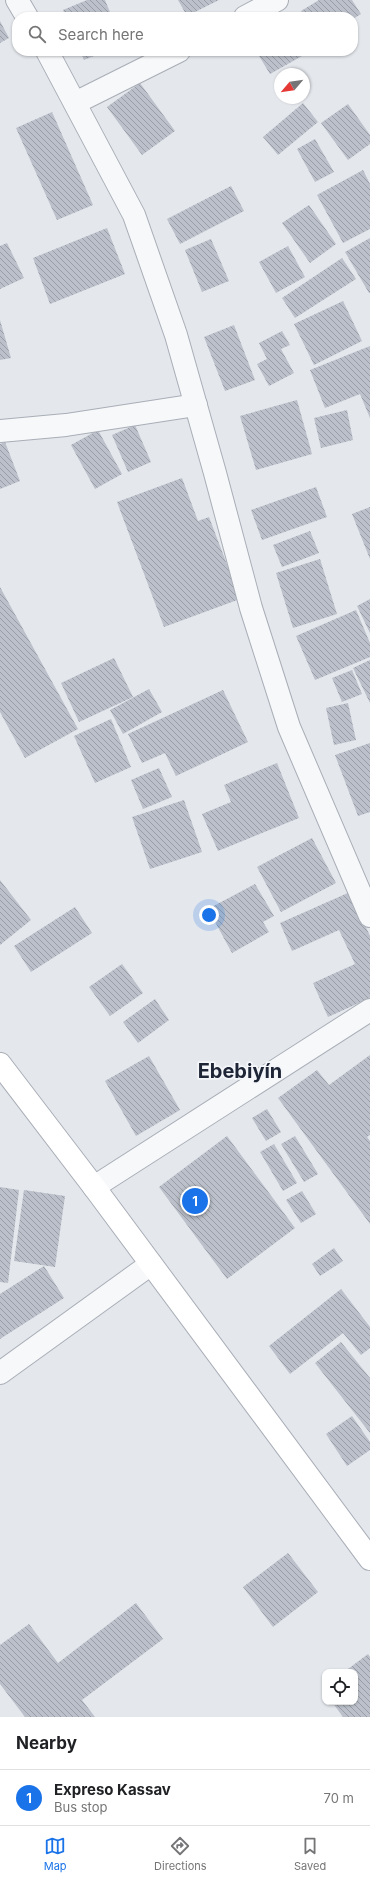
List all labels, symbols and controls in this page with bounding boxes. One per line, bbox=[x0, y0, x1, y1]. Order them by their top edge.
search box bbox=[12, 12, 358, 56]
icon: search bbox=[26, 23, 48, 45]
text: Search here bbox=[58, 25, 144, 44]
north arrow bbox=[274, 68, 310, 104]
your location bbox=[199, 905, 219, 925]
district label: Ebebiyín bbox=[198, 1059, 282, 1083]
pin: 1 bbox=[182, 1186, 208, 1216]
map controls bbox=[322, 1669, 358, 1705]
button: locate bbox=[322, 1669, 358, 1705]
text: Nearby bbox=[16, 1733, 77, 1753]
text: Expreso Kassav bbox=[54, 1780, 171, 1799]
text: 1 bbox=[26, 1790, 32, 1806]
text: 70 m bbox=[324, 1790, 354, 1806]
text: Bus stop bbox=[54, 1799, 107, 1815]
tab: Map bbox=[44, 1835, 67, 1873]
tab: Directions bbox=[154, 1835, 207, 1873]
tab: Saved bbox=[294, 1835, 326, 1873]

